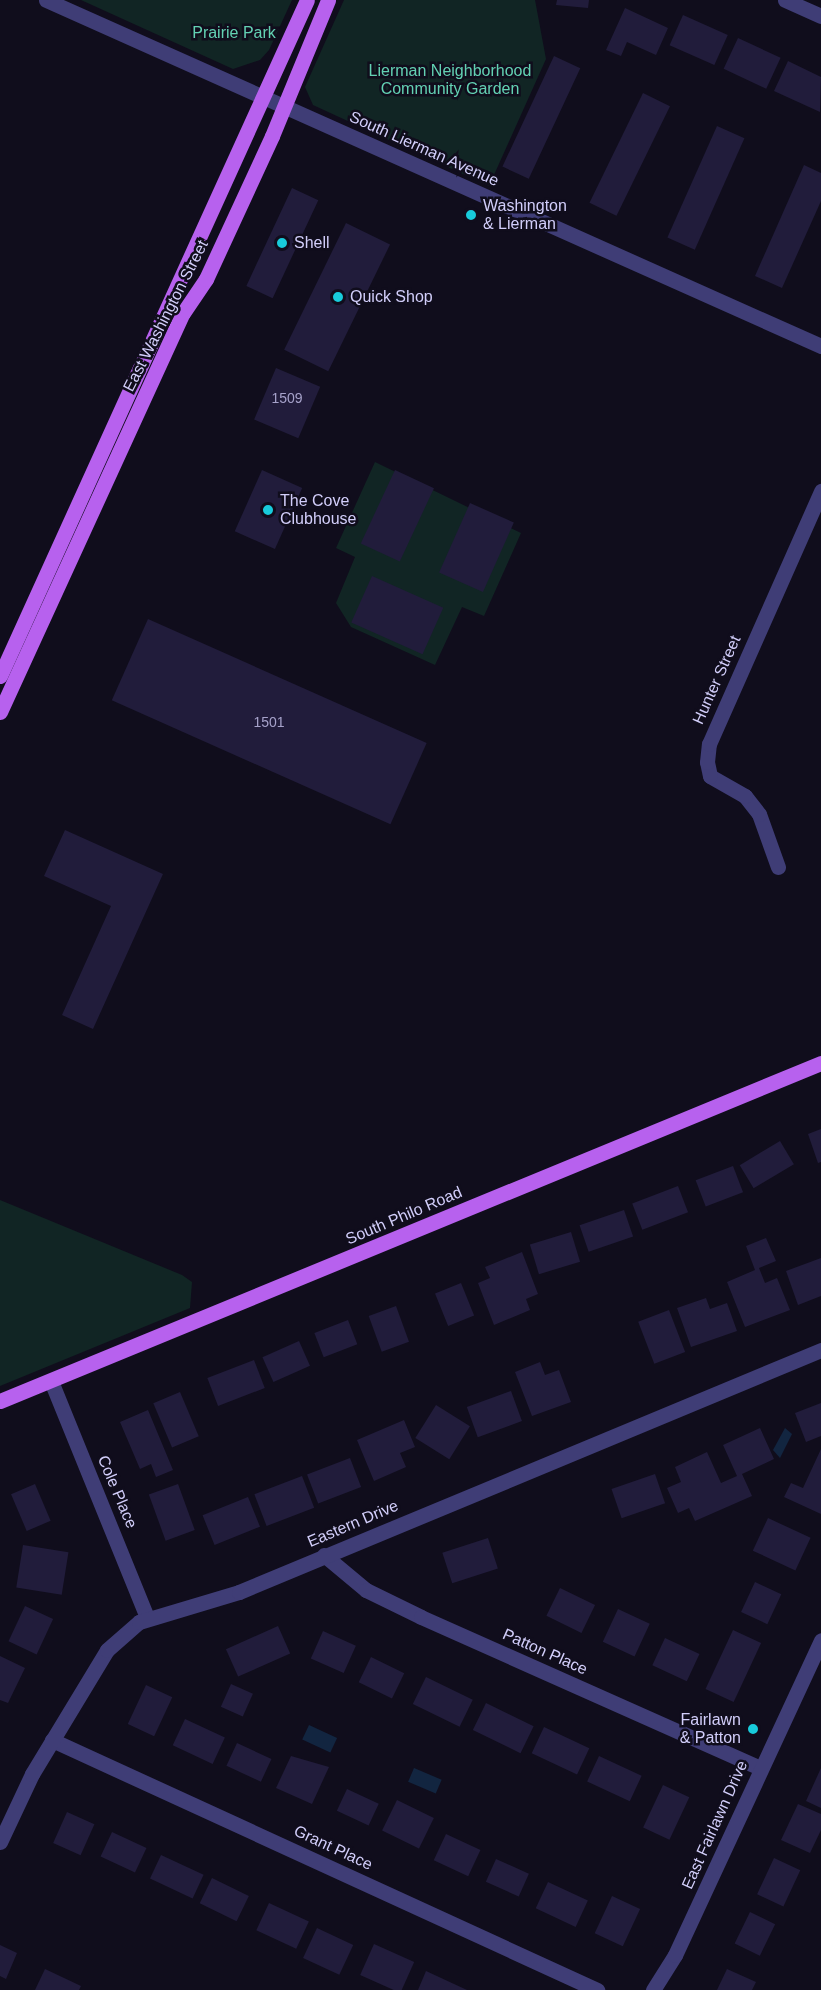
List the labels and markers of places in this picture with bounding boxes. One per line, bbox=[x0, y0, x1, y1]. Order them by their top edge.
place label: Washington & Lierman bbox=[483, 196, 567, 234]
marker: Washington & Lierman bbox=[464, 208, 478, 222]
place label: Shell bbox=[294, 233, 330, 253]
marker: Shell bbox=[275, 236, 289, 250]
place label: Quick Shop bbox=[350, 287, 433, 307]
marker: Quick Shop bbox=[331, 290, 345, 304]
place label: The Cove Clubhouse bbox=[280, 491, 356, 529]
marker: The Cove Clubhouse bbox=[261, 503, 275, 517]
place label: Fairlawn & Patton bbox=[680, 1710, 741, 1748]
marker: Fairlawn & Patton bbox=[746, 1722, 760, 1736]

